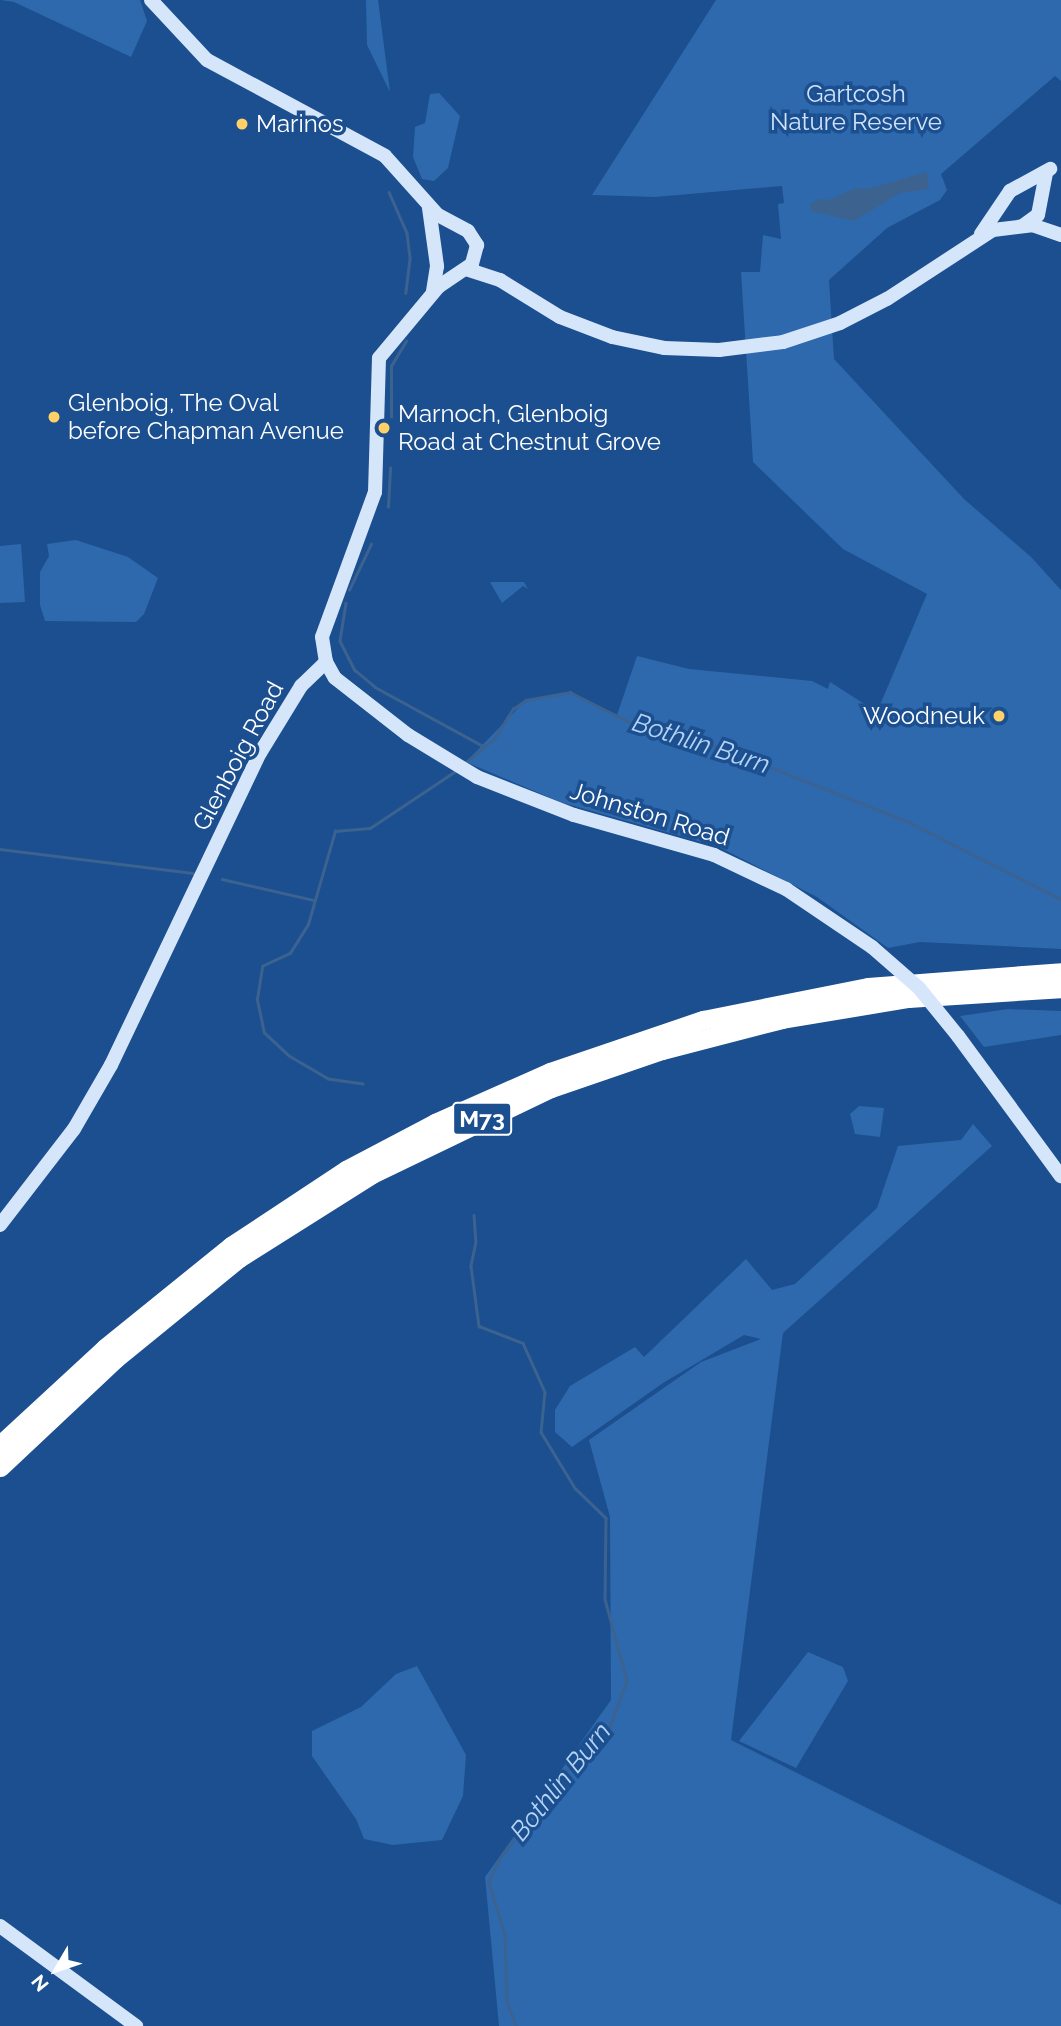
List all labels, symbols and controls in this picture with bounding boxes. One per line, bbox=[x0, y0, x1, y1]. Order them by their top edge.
park label: Gartcosh Nature Reserve bbox=[770, 80, 942, 136]
place label: Marinos bbox=[256, 110, 344, 138]
marker: Marinos bbox=[234, 116, 250, 132]
place label: Glenboig, The Oval before Chapman Avenue bbox=[68, 389, 345, 445]
place label: Marnoch, Glenboig Road at Chestnut Grove bbox=[398, 400, 661, 456]
marker: Glenboig, The Oval before Chapman Avenue bbox=[46, 409, 62, 425]
marker: Marnoch, Glenboig Road at Chestnut Grove bbox=[376, 420, 392, 436]
street label: Glenboig Road bbox=[187, 677, 289, 835]
place label: Woodneuk bbox=[863, 702, 985, 730]
water label: Bothlin Burn bbox=[628, 707, 774, 781]
marker: Woodneuk bbox=[991, 708, 1007, 724]
street label: Johnston Road bbox=[567, 776, 733, 852]
road number: M73 bbox=[450, 1100, 514, 1138]
water label: Bothlin Burn bbox=[504, 1717, 618, 1847]
north arrow bbox=[21, 1935, 91, 2005]
text: N bbox=[27, 1971, 53, 1996]

